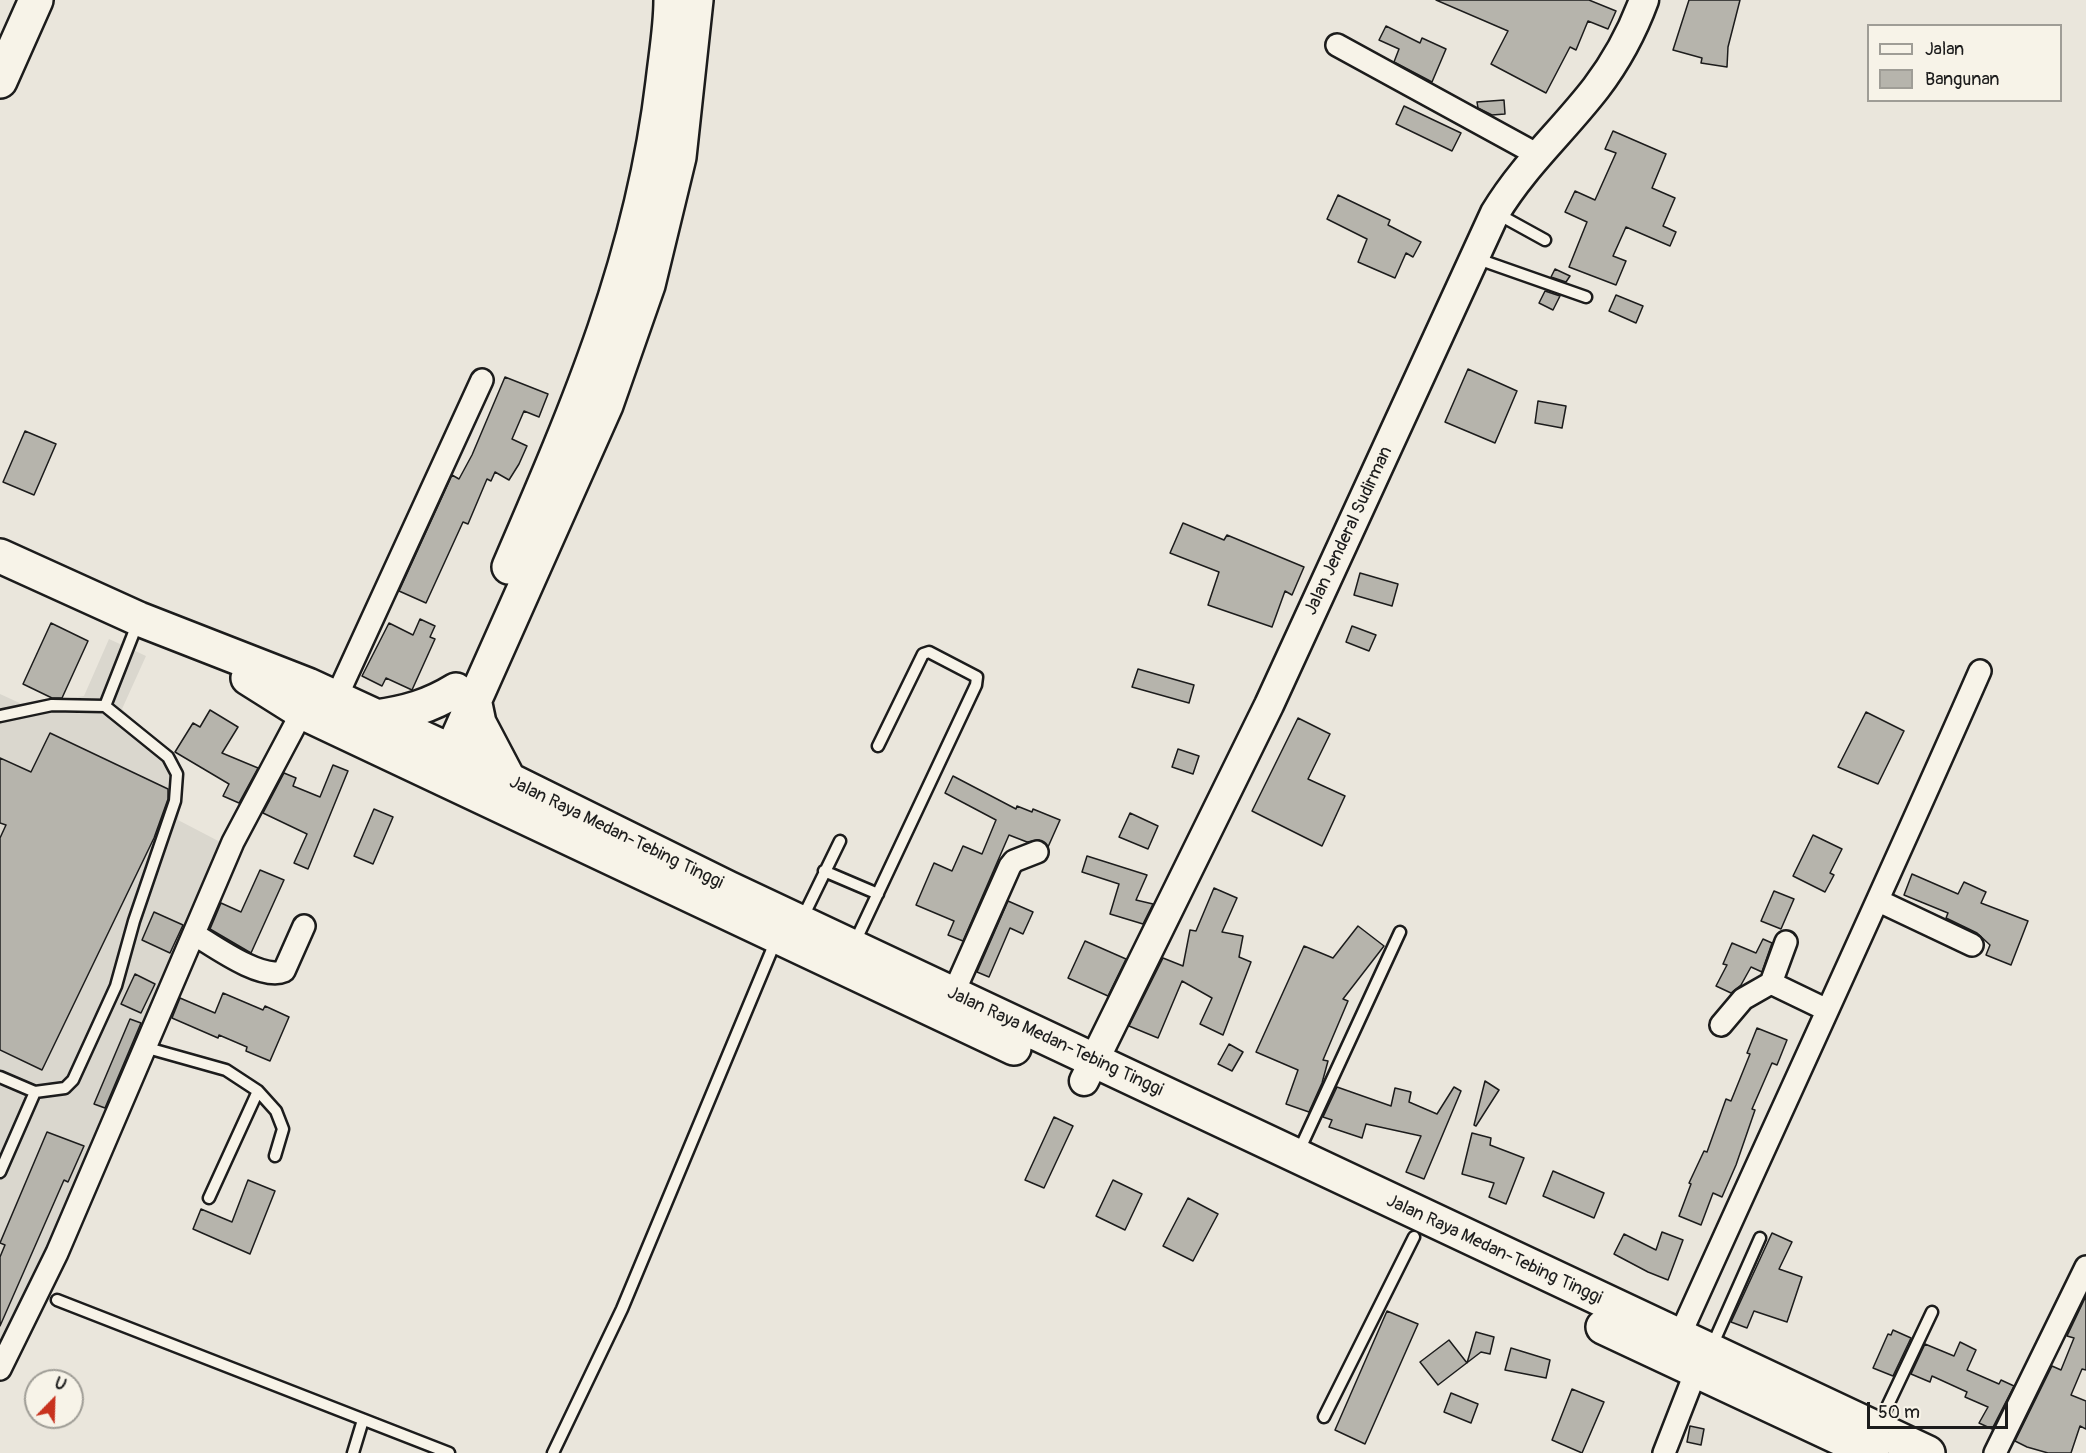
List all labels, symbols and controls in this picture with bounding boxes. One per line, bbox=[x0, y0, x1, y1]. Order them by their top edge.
legend bbox=[1867, 24, 2062, 102]
text: Jalan bbox=[1925, 38, 1964, 61]
text: Bangunan bbox=[1925, 68, 2000, 91]
street label: Jalan Jenderal Sudirman bbox=[1300, 443, 1398, 619]
street label: Jalan Raya Medan-Tebing Tinggi bbox=[505, 772, 727, 894]
street label: Jalan Raya Medan-Tebing Tinggi bbox=[944, 982, 1166, 1102]
street label: Jalan Raya Medan-Tebing Tinggi bbox=[1383, 1190, 1605, 1310]
north arrow bbox=[24, 1369, 84, 1429]
text: U bbox=[51, 1373, 69, 1396]
scale bar bbox=[1870, 1390, 2011, 1428]
text: 50 m bbox=[1878, 1401, 1920, 1424]

